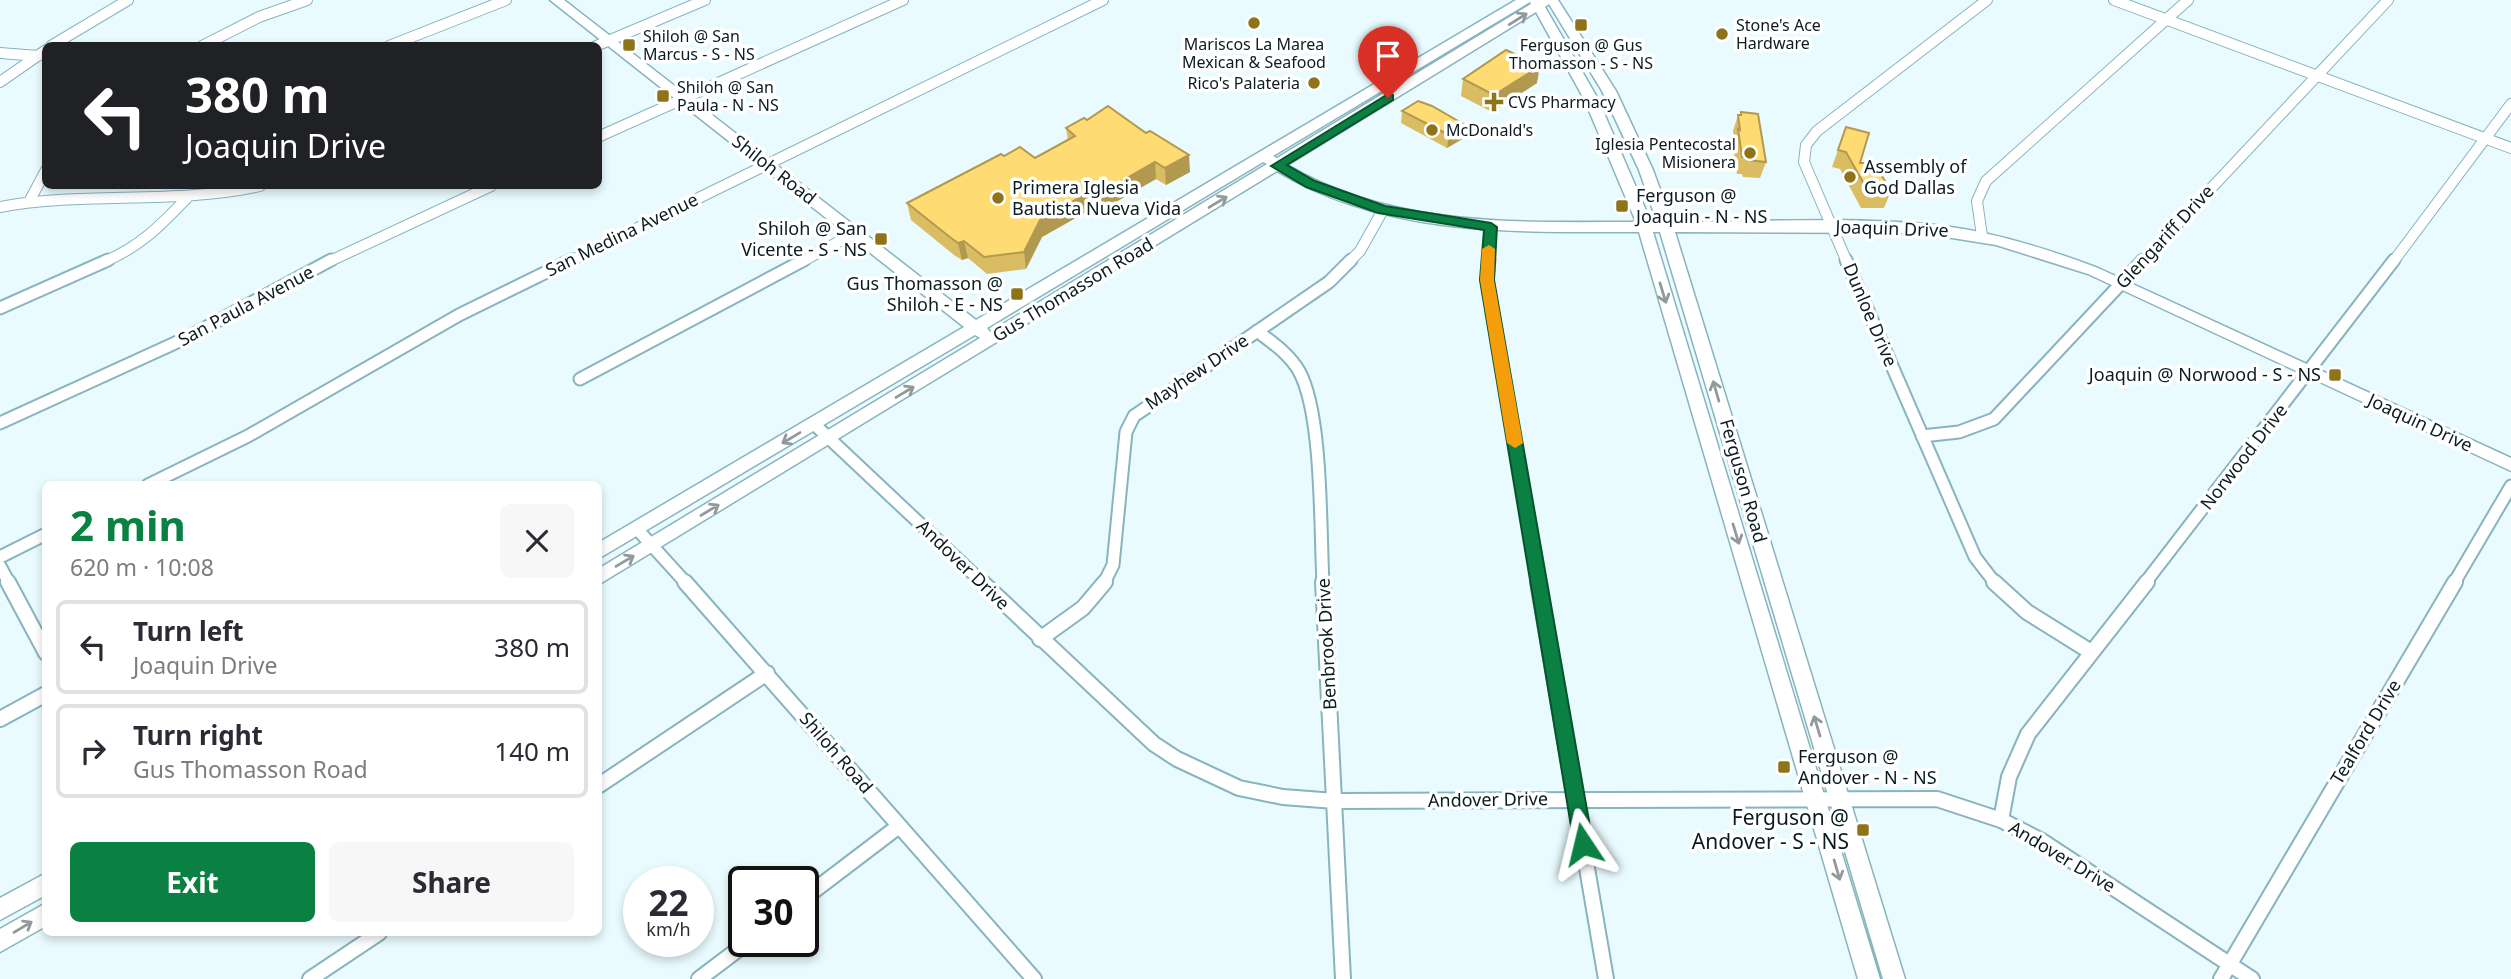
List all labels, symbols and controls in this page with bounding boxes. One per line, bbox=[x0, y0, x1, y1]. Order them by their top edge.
one-way arrow bbox=[1508, 11, 1527, 26]
place label: Stone's Ace Hardware bbox=[1736, 14, 1821, 54]
marker: Mariscos La Marea Mexican & Seafood bbox=[1246, 15, 1262, 31]
marker: Ferguson @ Gus Thomasson - S - NS bbox=[1573, 17, 1589, 33]
place label: Shiloh @ San Marcus - S - NS bbox=[643, 25, 755, 65]
pin bbox=[1358, 26, 1418, 98]
marker: Stone's Ace Hardware bbox=[1714, 26, 1730, 42]
place label: Mariscos La Marea Mexican & Seafood bbox=[1182, 33, 1326, 73]
place label: Ferguson @ Gus Thomasson - S - NS bbox=[1509, 34, 1653, 74]
marker: Shiloh @ San Marcus - S - NS bbox=[621, 37, 637, 53]
icon: arrive bbox=[1369, 37, 1407, 75]
text: 380 m bbox=[185, 61, 330, 127]
icon: left bbox=[70, 70, 161, 161]
place label: Rico's Palateria bbox=[1188, 72, 1300, 94]
marker: Rico's Palateria bbox=[1306, 75, 1322, 91]
place label: Shiloh @ San Paula - N - NS bbox=[677, 76, 779, 116]
marker: Shiloh @ San Paula - N - NS bbox=[655, 88, 671, 104]
place label: CVS Pharmacy bbox=[1508, 91, 1616, 113]
marker: CVS Pharmacy bbox=[1486, 94, 1502, 110]
place label: McDonald's bbox=[1446, 119, 1533, 141]
marker: McDonald's bbox=[1424, 122, 1440, 138]
text: Joaquin Drive bbox=[185, 124, 386, 167]
street label: Shiloh Road bbox=[728, 129, 822, 210]
place label: Iglesia Pentecostal Misionera bbox=[1595, 133, 1736, 173]
marker: Iglesia Pentecostal Misionera bbox=[1742, 145, 1758, 161]
place label: Assembly of God Dallas bbox=[1864, 154, 1967, 199]
marker: Assembly of God Dallas bbox=[1842, 169, 1858, 185]
place label: Primera Iglesia Bautista Nueva Vida bbox=[1012, 175, 1181, 220]
street label: Glengariff Drive bbox=[2110, 179, 2219, 293]
place label: Ferguson @ Joaquin - N - NS bbox=[1634, 183, 1768, 228]
street label: San Medina Avenue bbox=[541, 187, 702, 282]
marker: Primera Iglesia Bautista Nueva Vida bbox=[990, 190, 1006, 206]
one-way arrow bbox=[1207, 195, 1227, 209]
marker: Ferguson @ Joaquin - N - NS bbox=[1614, 198, 1630, 214]
street label: Joaquin Drive bbox=[1833, 214, 1949, 242]
place label: Shiloh @ San Vicente - S - NS bbox=[741, 216, 867, 261]
marker: Shiloh @ San Vicente - S - NS bbox=[873, 231, 889, 247]
street label: Gus Thomasson Road bbox=[988, 232, 1157, 347]
street label: San Paula Avenue bbox=[173, 259, 318, 351]
street label: Dunloe Drive bbox=[1838, 259, 1904, 370]
place label: Gus Thomasson @ Shiloh - E - NS bbox=[846, 271, 1003, 316]
one-way arrow bbox=[1658, 282, 1671, 304]
marker: Gus Thomasson @ Shiloh - E - NS bbox=[1009, 286, 1025, 302]
street label: Mayhew Drive bbox=[1140, 328, 1253, 415]
place label: Joaquin @ Norwood - S - NS bbox=[2087, 362, 2321, 386]
marker: Joaquin @ Norwood - S - NS bbox=[2327, 367, 2343, 383]
one-way arrow bbox=[1709, 380, 1722, 402]
one-way arrow bbox=[894, 385, 914, 399]
street label: Joaquin Drive bbox=[2362, 386, 2477, 457]
street label: Norwood Drive bbox=[2194, 398, 2292, 514]
street label: Ferguson Road bbox=[1715, 416, 1773, 545]
one-way arrow bbox=[782, 431, 802, 445]
text: 2 min bbox=[70, 496, 186, 553]
one-way arrow bbox=[700, 502, 720, 516]
button: close bbox=[500, 504, 574, 578]
street label: Andover Drive bbox=[912, 514, 1015, 615]
one-way arrow bbox=[1731, 523, 1744, 545]
text: 620 m · 10:08 bbox=[70, 551, 214, 583]
one-way arrow bbox=[615, 554, 635, 568]
street label: Benbrook Drive bbox=[1311, 578, 1341, 710]
text: Turn left bbox=[133, 613, 244, 649]
icon: left bbox=[74, 628, 112, 666]
text: 380 m bbox=[494, 629, 570, 665]
text: Joaquin Drive bbox=[133, 649, 277, 681]
street label: Tealford Drive bbox=[2324, 675, 2406, 788]
street label: Shiloh Road bbox=[795, 707, 879, 798]
one-way arrow bbox=[1809, 716, 1822, 738]
text: Turn right bbox=[133, 717, 263, 753]
icon: right bbox=[74, 732, 112, 770]
text: 140 m bbox=[494, 733, 570, 769]
place label: Ferguson @ Andover - N - NS bbox=[1798, 744, 1937, 789]
text: Gus Thomasson Road bbox=[133, 753, 368, 785]
marker: Ferguson @ Andover - N - NS bbox=[1776, 759, 1792, 775]
street label: Andover Drive bbox=[1428, 786, 1548, 812]
place label: Ferguson @ Andover - S - NS bbox=[1692, 803, 1849, 855]
position arrow bbox=[1546, 807, 1620, 881]
street label: Andover Drive bbox=[2005, 815, 2120, 897]
marker: Ferguson @ Andover - S - NS bbox=[1855, 822, 1871, 838]
button: Exit bbox=[70, 842, 315, 922]
button: Share bbox=[329, 842, 574, 922]
one-way arrow bbox=[1831, 858, 1844, 880]
speed limit sign: 30 bbox=[728, 866, 819, 957]
text: 22 bbox=[648, 879, 689, 926]
text: km/h bbox=[646, 917, 691, 941]
one-way arrow bbox=[12, 920, 32, 934]

